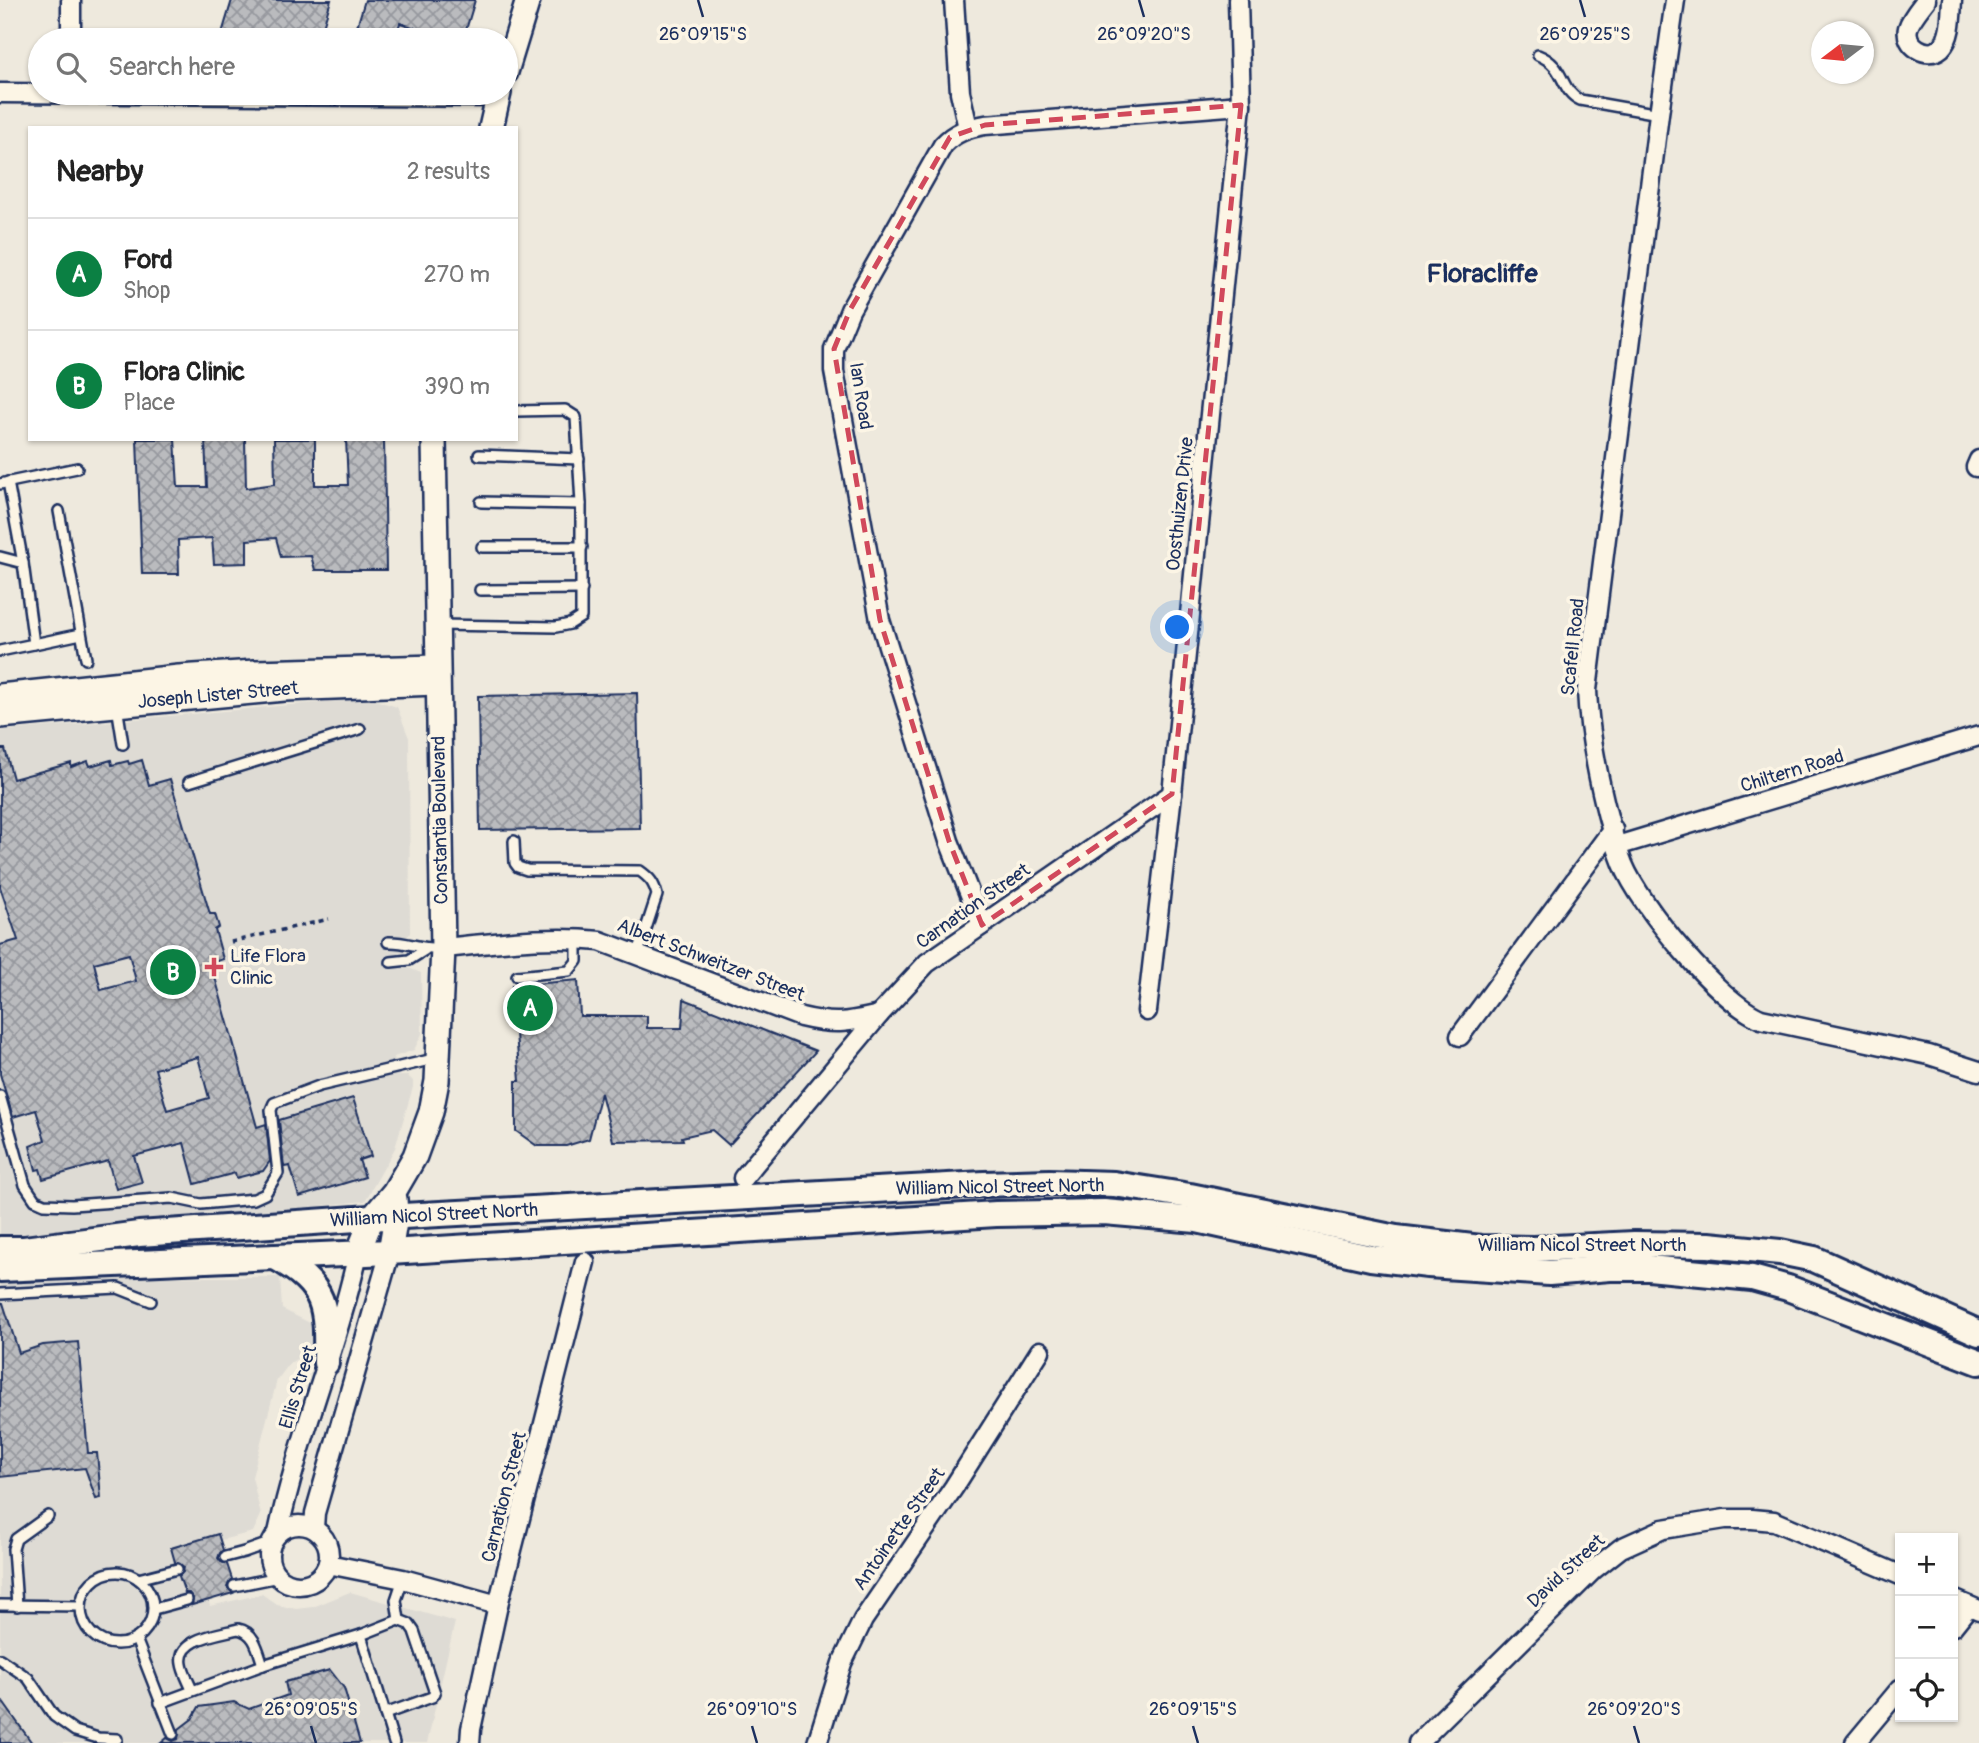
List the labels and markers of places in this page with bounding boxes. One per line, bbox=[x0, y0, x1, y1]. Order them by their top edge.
place label: Life Flora Clinic bbox=[230, 944, 306, 990]
pin: B bbox=[150, 946, 196, 998]
marker: Life Flora Clinic bbox=[204, 957, 224, 977]
pin: A bbox=[507, 982, 553, 1034]

